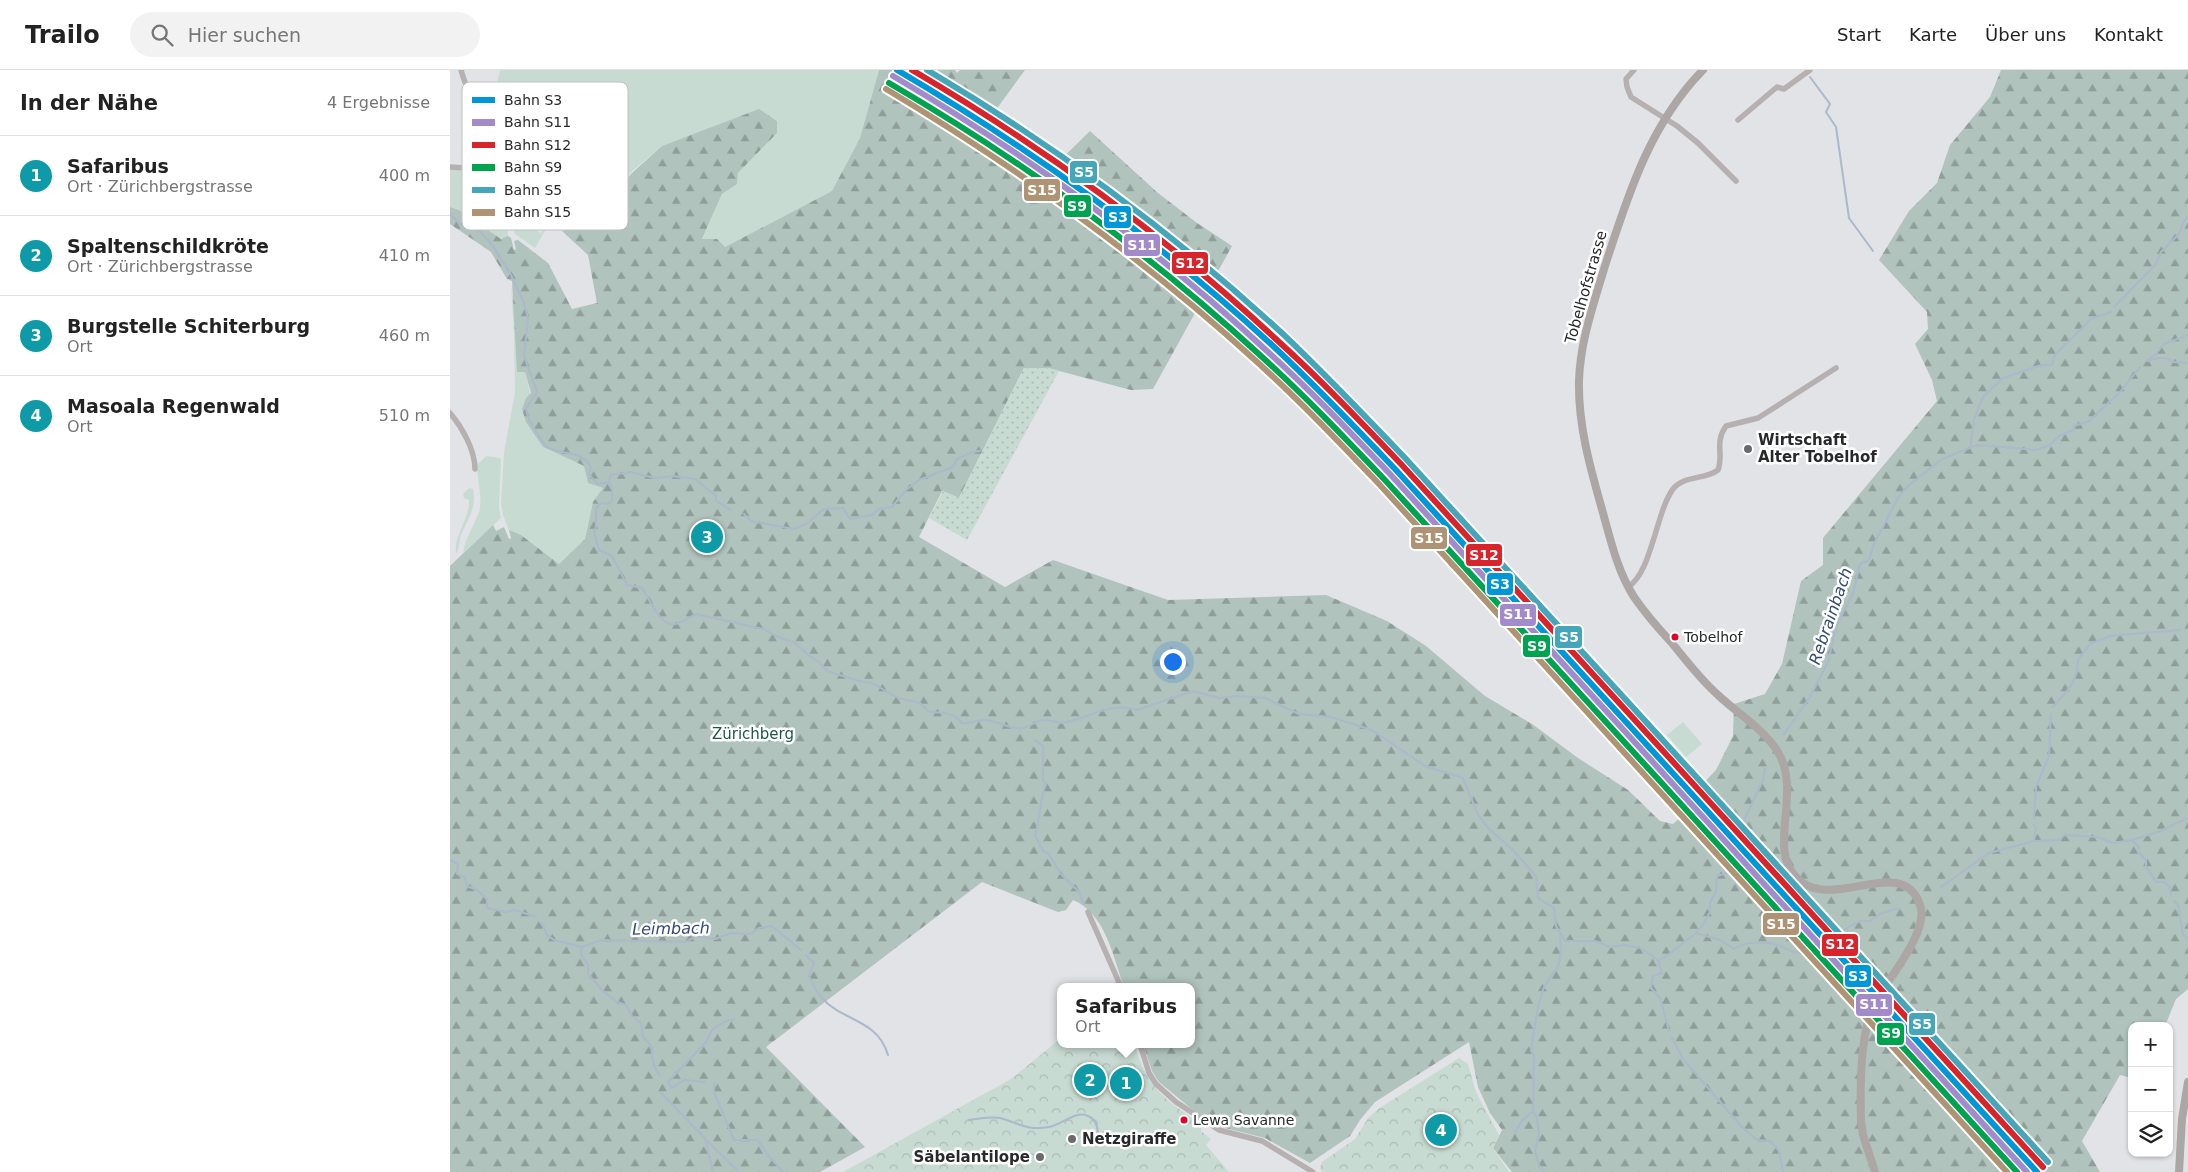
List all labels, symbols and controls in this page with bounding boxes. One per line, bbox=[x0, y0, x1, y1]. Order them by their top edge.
search box bbox=[130, 12, 480, 57]
text: Trailo bbox=[25, 21, 100, 49]
icon: search bbox=[148, 21, 176, 49]
text: Hier suchen bbox=[188, 24, 301, 46]
text: Start bbox=[1837, 24, 1881, 45]
text: Karte bbox=[1909, 24, 1957, 45]
text: Über uns bbox=[1985, 24, 2066, 45]
text: Kontakt bbox=[2094, 24, 2163, 45]
legend bbox=[462, 82, 628, 230]
text: In der Nähe bbox=[20, 91, 158, 115]
text: Bahn S3 bbox=[504, 92, 562, 108]
text: 4 Ergebnisse bbox=[327, 93, 430, 112]
text: Bahn S11 bbox=[504, 114, 571, 130]
text: Bahn S12 bbox=[504, 137, 571, 153]
text: Safaribus bbox=[67, 155, 169, 177]
text: Bahn S9 bbox=[504, 159, 562, 175]
line badge: S5 bbox=[1069, 160, 1098, 184]
text: S5 bbox=[1074, 164, 1094, 180]
text: 1 bbox=[30, 166, 42, 185]
text: 400 m bbox=[379, 166, 430, 185]
text: Ort · Zürichbergstrasse bbox=[67, 177, 253, 196]
line badge: S15 bbox=[1023, 178, 1061, 202]
text: Bahn S5 bbox=[504, 182, 562, 198]
text: S15 bbox=[1027, 182, 1057, 198]
line badge: S9 bbox=[1063, 194, 1092, 218]
text: S9 bbox=[1067, 198, 1087, 214]
text: Bahn S15 bbox=[504, 204, 571, 220]
line badge: S3 bbox=[1103, 205, 1132, 229]
text: S3 bbox=[1108, 209, 1128, 225]
street label: Tobelhofstrasse bbox=[1561, 228, 1611, 346]
line badge: S11 bbox=[1123, 233, 1161, 257]
text: Spaltenschildkröte bbox=[67, 235, 269, 257]
text: S11 bbox=[1127, 237, 1157, 253]
text: 2 bbox=[30, 246, 42, 265]
text: 410 m bbox=[379, 246, 430, 265]
line badge: S12 bbox=[1171, 251, 1209, 275]
text: S12 bbox=[1175, 255, 1205, 271]
text: Ort · Zürichbergstrasse bbox=[67, 257, 253, 276]
text: Burgstelle Schiterburg bbox=[67, 315, 310, 337]
text: 3 bbox=[30, 326, 42, 345]
text: 460 m bbox=[379, 326, 430, 345]
text: Ort bbox=[67, 337, 92, 356]
text: Masoala Regenwald bbox=[67, 395, 280, 417]
text: 4 bbox=[30, 406, 42, 425]
text: 510 m bbox=[379, 406, 430, 425]
text: Ort bbox=[67, 417, 92, 436]
place label: Wirtschaft Alter Tobelhof bbox=[1758, 431, 1877, 466]
marker: Wirtschaft Alter Tobelhof bbox=[1742, 443, 1754, 455]
pin: 3 bbox=[691, 518, 723, 556]
line badge: S15 bbox=[1410, 526, 1448, 550]
text: S15 bbox=[1414, 530, 1444, 546]
line badge: S12 bbox=[1465, 543, 1503, 567]
text: S12 bbox=[1469, 547, 1499, 563]
water label: Rebrainbach bbox=[1805, 565, 1856, 667]
line badge: S3 bbox=[1486, 572, 1514, 596]
text: S3 bbox=[1490, 576, 1510, 592]
line badge: S11 bbox=[1499, 603, 1537, 627]
text: S11 bbox=[1503, 606, 1533, 622]
line badge: S5 bbox=[1554, 625, 1583, 649]
text: S5 bbox=[1559, 629, 1579, 645]
place label: Tobelhof bbox=[1683, 629, 1744, 645]
marker: Tobelhof bbox=[1670, 632, 1680, 642]
line badge: S9 bbox=[1522, 634, 1551, 658]
text: S9 bbox=[1527, 638, 1547, 654]
your location bbox=[1160, 649, 1186, 675]
park label: Zürichberg bbox=[712, 725, 794, 743]
line badge: S15 bbox=[1762, 912, 1800, 936]
text: S15 bbox=[1766, 916, 1796, 932]
water label: Leimbach bbox=[632, 918, 710, 939]
line badge: S12 bbox=[1821, 933, 1859, 957]
text: S12 bbox=[1825, 936, 1855, 952]
line badge: S3 bbox=[1844, 964, 1872, 988]
text: S3 bbox=[1848, 968, 1868, 984]
popup bbox=[1057, 983, 1195, 1048]
line badge: S11 bbox=[1855, 993, 1893, 1017]
text: Safaribus bbox=[1075, 995, 1177, 1017]
text: S11 bbox=[1859, 996, 1889, 1012]
line badge: S5 bbox=[1908, 1012, 1936, 1036]
text: S5 bbox=[1912, 1016, 1932, 1032]
text: Ort bbox=[1075, 1017, 1100, 1036]
line badge: S9 bbox=[1876, 1022, 1905, 1046]
map controls bbox=[2128, 1022, 2173, 1157]
button: + bbox=[2128, 1022, 2173, 1067]
text: S9 bbox=[1881, 1025, 1901, 1041]
pin: 2 bbox=[1074, 1061, 1106, 1099]
pin: 1 bbox=[1110, 1064, 1142, 1102]
button: − bbox=[2128, 1067, 2173, 1112]
pin: 4 bbox=[1425, 1111, 1457, 1149]
place label: Lewa Savanne bbox=[1193, 1112, 1294, 1128]
button: layers bbox=[2128, 1112, 2173, 1157]
marker: Lewa Savanne bbox=[1179, 1115, 1189, 1125]
place label: Netzgiraffe bbox=[1082, 1130, 1176, 1148]
marker: Netzgiraffe bbox=[1066, 1133, 1078, 1145]
place label: Säbelantilope bbox=[914, 1148, 1030, 1166]
marker: Säbelantilope bbox=[1034, 1151, 1046, 1163]

